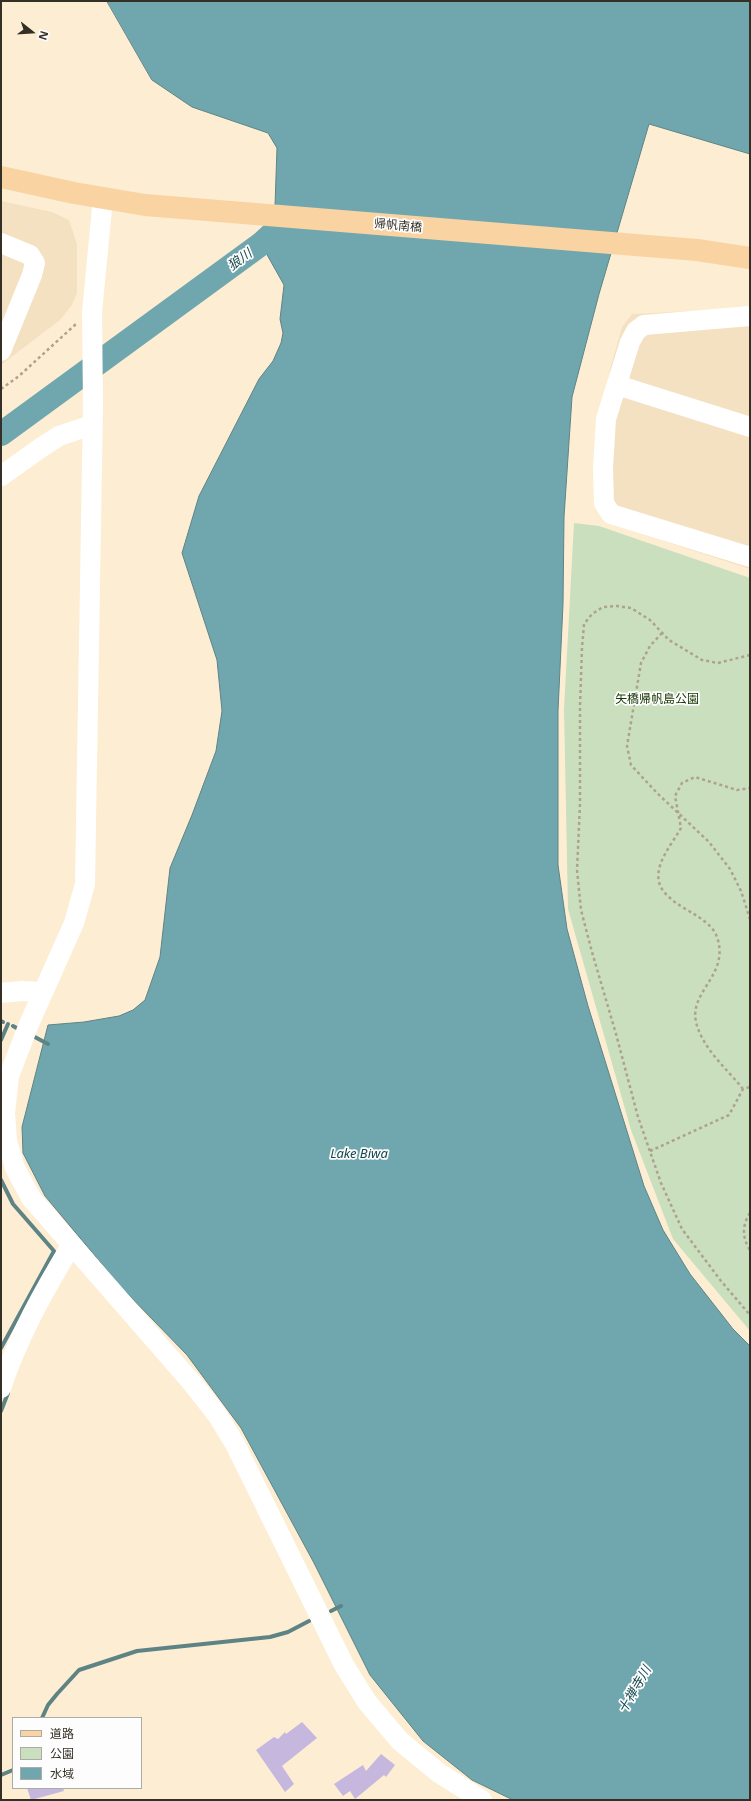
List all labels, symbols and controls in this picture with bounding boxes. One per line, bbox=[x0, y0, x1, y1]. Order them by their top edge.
north arrow bbox=[12, 12, 52, 52]
text: N bbox=[35, 29, 52, 42]
street label: 帰帆南橋 bbox=[373, 217, 423, 235]
water label: 狼川 bbox=[225, 246, 255, 274]
park label: 矢橋帰帆島公園 bbox=[615, 693, 699, 707]
water label: Lake Biwa bbox=[330, 1146, 388, 1162]
water label: 十禅寺川 bbox=[615, 1664, 655, 1716]
legend bbox=[12, 1717, 142, 1789]
text: 道路 bbox=[50, 1725, 74, 1742]
text: 公園 bbox=[50, 1745, 74, 1762]
text: 水域 bbox=[50, 1765, 74, 1782]

